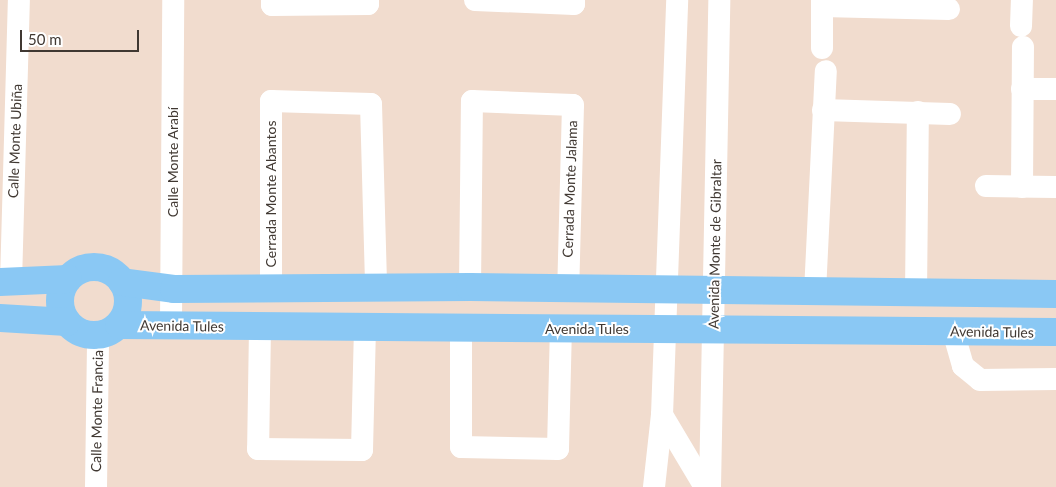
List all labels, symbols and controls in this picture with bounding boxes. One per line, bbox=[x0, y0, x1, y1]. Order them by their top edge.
scale bar bbox=[22, 20, 141, 52]
text: 50 m bbox=[28, 30, 62, 48]
street label: Calle Monte Ubiña bbox=[5, 84, 25, 198]
street label: Calle Monte Arabí bbox=[165, 107, 181, 217]
street label: Cerrada Monte Abantos bbox=[263, 120, 279, 268]
street label: Cerrada Monte Jalama bbox=[559, 120, 581, 258]
street label: Avenida Monte de Gibraltar bbox=[705, 159, 725, 329]
street label: Avenida Tules bbox=[140, 317, 224, 335]
street label: Avenida Tules bbox=[545, 321, 629, 337]
street label: Avenida Tules bbox=[950, 323, 1034, 341]
street label: Calle Monte Francia bbox=[88, 350, 106, 472]

